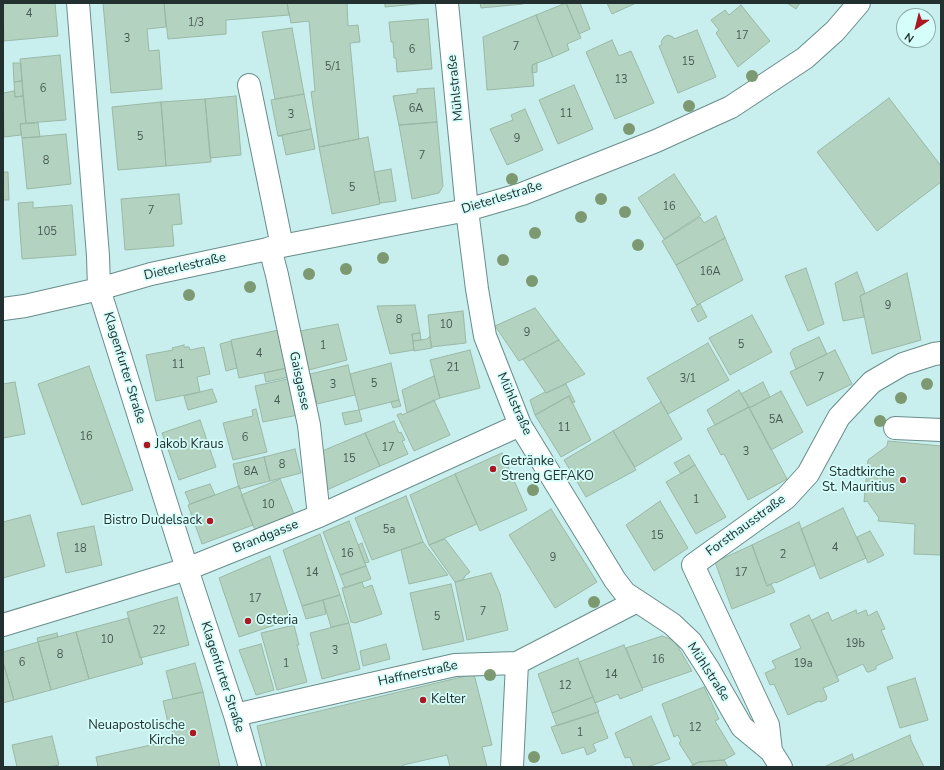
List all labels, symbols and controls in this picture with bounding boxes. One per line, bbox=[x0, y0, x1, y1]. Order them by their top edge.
house number: 4 bbox=[26, 7, 32, 21]
north arrow bbox=[896, 8, 936, 48]
house number: 1/3 bbox=[188, 16, 204, 30]
house number: 17 bbox=[735, 29, 749, 43]
text: N bbox=[902, 29, 917, 46]
house number: 3 bbox=[124, 32, 130, 46]
house number: 7 bbox=[513, 40, 519, 54]
house number: 6 bbox=[409, 43, 415, 57]
street label: Mühlstraße bbox=[445, 54, 467, 122]
house number: 15 bbox=[681, 55, 695, 69]
house number: 5/1 bbox=[325, 60, 341, 74]
house number: 13 bbox=[614, 73, 628, 87]
house number: 6 bbox=[40, 82, 46, 96]
house number: 6A bbox=[409, 102, 423, 116]
house number: 11 bbox=[559, 107, 573, 121]
house number: 3 bbox=[288, 108, 294, 122]
house number: 5 bbox=[137, 130, 143, 144]
house number: 9 bbox=[514, 132, 520, 146]
house number: 7 bbox=[419, 149, 425, 163]
house number: 8 bbox=[43, 154, 49, 168]
street label: Dieterlestraße bbox=[460, 178, 544, 218]
house number: 5 bbox=[349, 181, 355, 195]
house number: 16 bbox=[662, 200, 676, 214]
house number: 7 bbox=[148, 204, 154, 218]
house number: 105 bbox=[37, 225, 57, 239]
street label: Dieterlestraße bbox=[143, 250, 227, 284]
house number: 16A bbox=[699, 265, 721, 279]
house number: 9 bbox=[885, 299, 891, 313]
street label: Klagenfurter Straße bbox=[100, 310, 148, 426]
house number: 8 bbox=[396, 313, 402, 327]
house number: 10 bbox=[439, 318, 453, 332]
house number: 9 bbox=[524, 326, 530, 340]
house number: 5 bbox=[738, 338, 744, 352]
house number: 1 bbox=[320, 339, 326, 353]
house number: 4 bbox=[256, 347, 262, 361]
street label: Gaisgasse bbox=[285, 350, 313, 412]
house number: 11 bbox=[171, 358, 185, 372]
house number: 21 bbox=[446, 361, 460, 375]
street label: Mühlstraße bbox=[493, 370, 535, 438]
house number: 7 bbox=[818, 371, 824, 385]
house number: 3/1 bbox=[680, 372, 696, 386]
house number: 5 bbox=[371, 377, 377, 391]
house number: 3 bbox=[330, 378, 336, 392]
house number: 4 bbox=[274, 394, 280, 408]
house number: 5A bbox=[769, 413, 783, 427]
house number: 11 bbox=[557, 421, 571, 435]
house number: 16 bbox=[79, 430, 93, 444]
house number: 6 bbox=[242, 431, 248, 445]
place label: Jakob Kraus bbox=[155, 437, 224, 453]
marker: Jakob Kraus bbox=[142, 440, 152, 450]
house number: 17 bbox=[381, 441, 395, 455]
house number: 3 bbox=[743, 445, 749, 459]
house number: 15 bbox=[342, 452, 356, 466]
place label: Getränke Streng GEFAKO bbox=[501, 454, 594, 485]
house number: 8 bbox=[279, 458, 285, 472]
marker: Getränke Streng GEFAKO bbox=[488, 464, 498, 474]
house number: 8A bbox=[244, 465, 258, 479]
place label: Stadtkirche St. Mauritius bbox=[822, 465, 895, 496]
marker: Stadtkirche St. Mauritius bbox=[898, 475, 908, 485]
street label: Forsthausstraße bbox=[703, 492, 789, 560]
house number: 1 bbox=[693, 493, 699, 507]
house number: 10 bbox=[261, 498, 275, 512]
place label: Bistro Dudelsack bbox=[103, 513, 202, 529]
marker: Bistro Dudelsack bbox=[205, 516, 215, 526]
street label: Brandgasse bbox=[231, 517, 301, 557]
house number: 5a bbox=[383, 523, 395, 537]
house number: 15 bbox=[650, 529, 664, 543]
house number: 4 bbox=[832, 541, 838, 555]
house number: 18 bbox=[73, 542, 87, 556]
house number: 16 bbox=[340, 547, 354, 561]
house number: 2 bbox=[780, 548, 786, 562]
house number: 9 bbox=[550, 551, 556, 565]
house number: 14 bbox=[305, 566, 319, 580]
house number: 17 bbox=[734, 566, 748, 580]
house number: 17 bbox=[248, 592, 262, 606]
house number: 7 bbox=[480, 605, 486, 619]
house number: 5 bbox=[434, 610, 440, 624]
place label: Osteria bbox=[256, 613, 298, 629]
marker: Osteria bbox=[243, 616, 253, 626]
street label: Klagenfurter Straße bbox=[197, 620, 247, 734]
house number: 22 bbox=[152, 624, 166, 638]
house number: 10 bbox=[100, 633, 114, 647]
house number: 19b bbox=[845, 637, 865, 651]
street label: Mühlstraße bbox=[683, 640, 733, 704]
house number: 3 bbox=[332, 644, 338, 658]
house number: 8 bbox=[57, 648, 63, 662]
house number: 16 bbox=[651, 653, 665, 667]
house number: 6 bbox=[19, 656, 25, 670]
house number: 1 bbox=[283, 657, 289, 671]
house number: 19a bbox=[793, 657, 813, 671]
street label: Haffnerstraße bbox=[377, 658, 459, 690]
house number: 14 bbox=[604, 668, 618, 682]
house number: 12 bbox=[558, 679, 572, 693]
place label: Kelter bbox=[431, 692, 466, 708]
marker: Kelter bbox=[418, 695, 428, 705]
place label: Neuapostolische Kirche bbox=[88, 718, 185, 749]
house number: 12 bbox=[688, 721, 702, 735]
house number: 1 bbox=[577, 726, 583, 740]
marker: Neuapostolische Kirche bbox=[188, 728, 198, 738]

